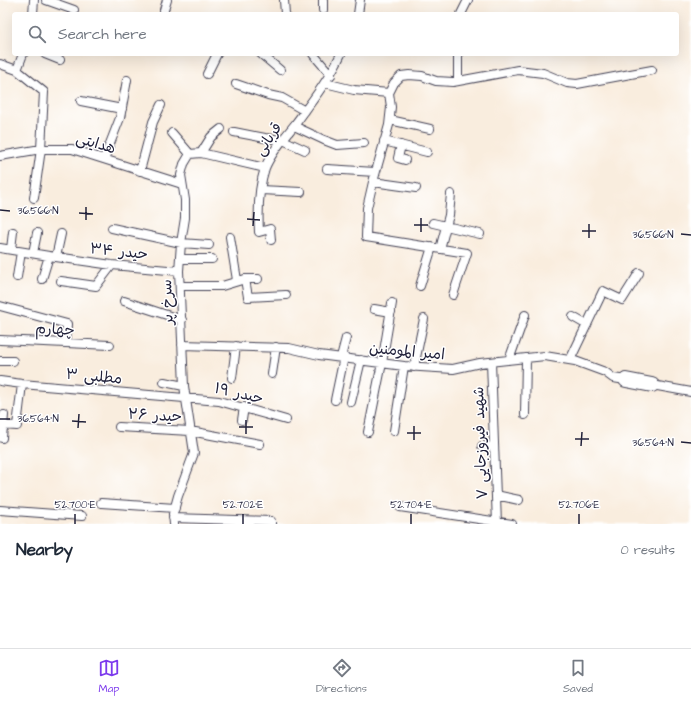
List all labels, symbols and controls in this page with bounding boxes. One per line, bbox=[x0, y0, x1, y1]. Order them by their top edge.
search box bbox=[12, 12, 679, 56]
icon: search bbox=[26, 23, 48, 45]
text: Search here bbox=[58, 24, 147, 45]
street label: قربانی bbox=[250, 118, 287, 160]
street label: هدایتی bbox=[74, 128, 118, 159]
text: 36.566°N bbox=[18, 204, 58, 218]
text: 36.566°N bbox=[633, 228, 673, 242]
street label: حیدر ۳۴ bbox=[89, 238, 149, 265]
street label: سرخ پر bbox=[156, 279, 179, 327]
street label: چهارم bbox=[35, 318, 75, 341]
street label: امیر المومنین bbox=[368, 338, 446, 365]
street label: مطلبی ۳ bbox=[65, 364, 123, 389]
street label: حیدر ۱۹ bbox=[212, 378, 265, 409]
street label: شهید فیروزجایی ۷ bbox=[468, 386, 493, 500]
street label: حیدر ۲۶ bbox=[128, 404, 182, 427]
text: 36.564°N bbox=[17, 412, 59, 426]
text: 36.564°N bbox=[632, 436, 674, 450]
text: 52.700°E bbox=[54, 498, 96, 512]
text: 52.702°E bbox=[223, 498, 263, 512]
text: 52.704°E bbox=[390, 498, 432, 512]
text: 52.706°E bbox=[558, 498, 600, 512]
text: Nearby bbox=[16, 538, 73, 562]
text: 0 results bbox=[620, 541, 675, 559]
tab: Map bbox=[98, 657, 120, 696]
tab: Directions bbox=[316, 657, 367, 696]
tab: Saved bbox=[563, 657, 593, 696]

